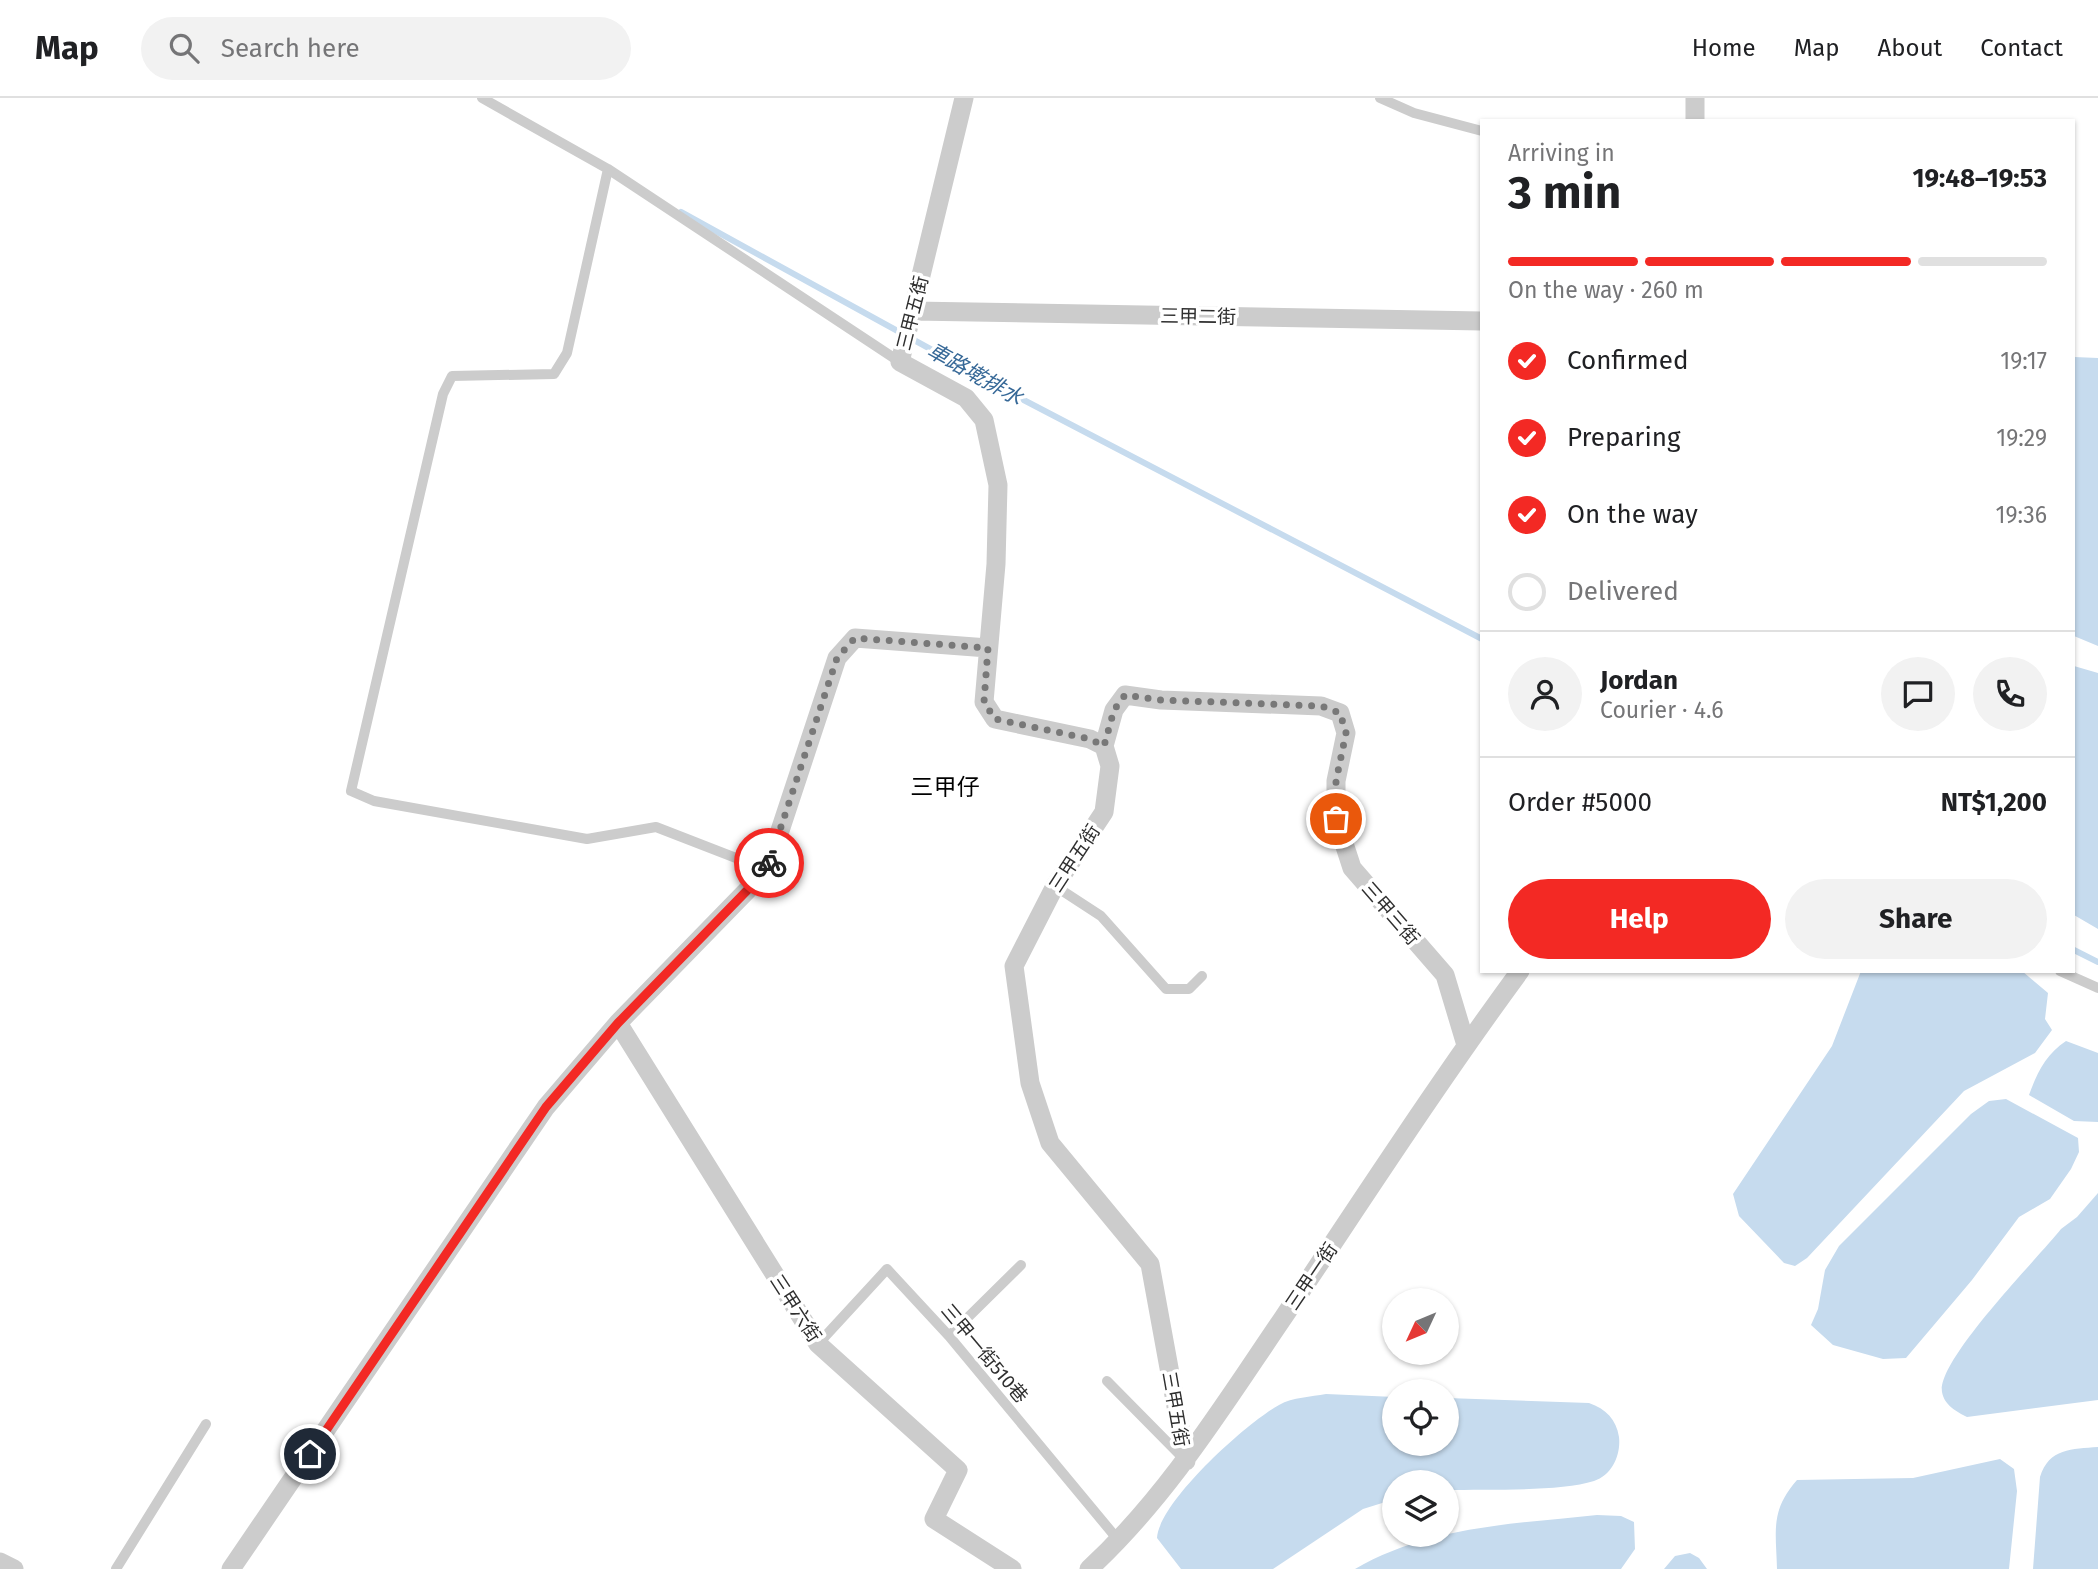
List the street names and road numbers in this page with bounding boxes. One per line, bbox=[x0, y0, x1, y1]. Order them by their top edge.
street label: 三甲五街 bbox=[892, 273, 933, 353]
street label: 三甲二街 bbox=[1160, 304, 1236, 329]
street label: 三甲五街 bbox=[1044, 820, 1105, 896]
street label: 三甲三街 bbox=[1357, 877, 1424, 950]
street label: 三甲一街 bbox=[1281, 1238, 1342, 1314]
street label: 三甲六街 bbox=[765, 1270, 826, 1346]
street label: 三甲一街510巷 bbox=[936, 1299, 1033, 1408]
street label: 三甲五街 bbox=[1158, 1370, 1193, 1449]

